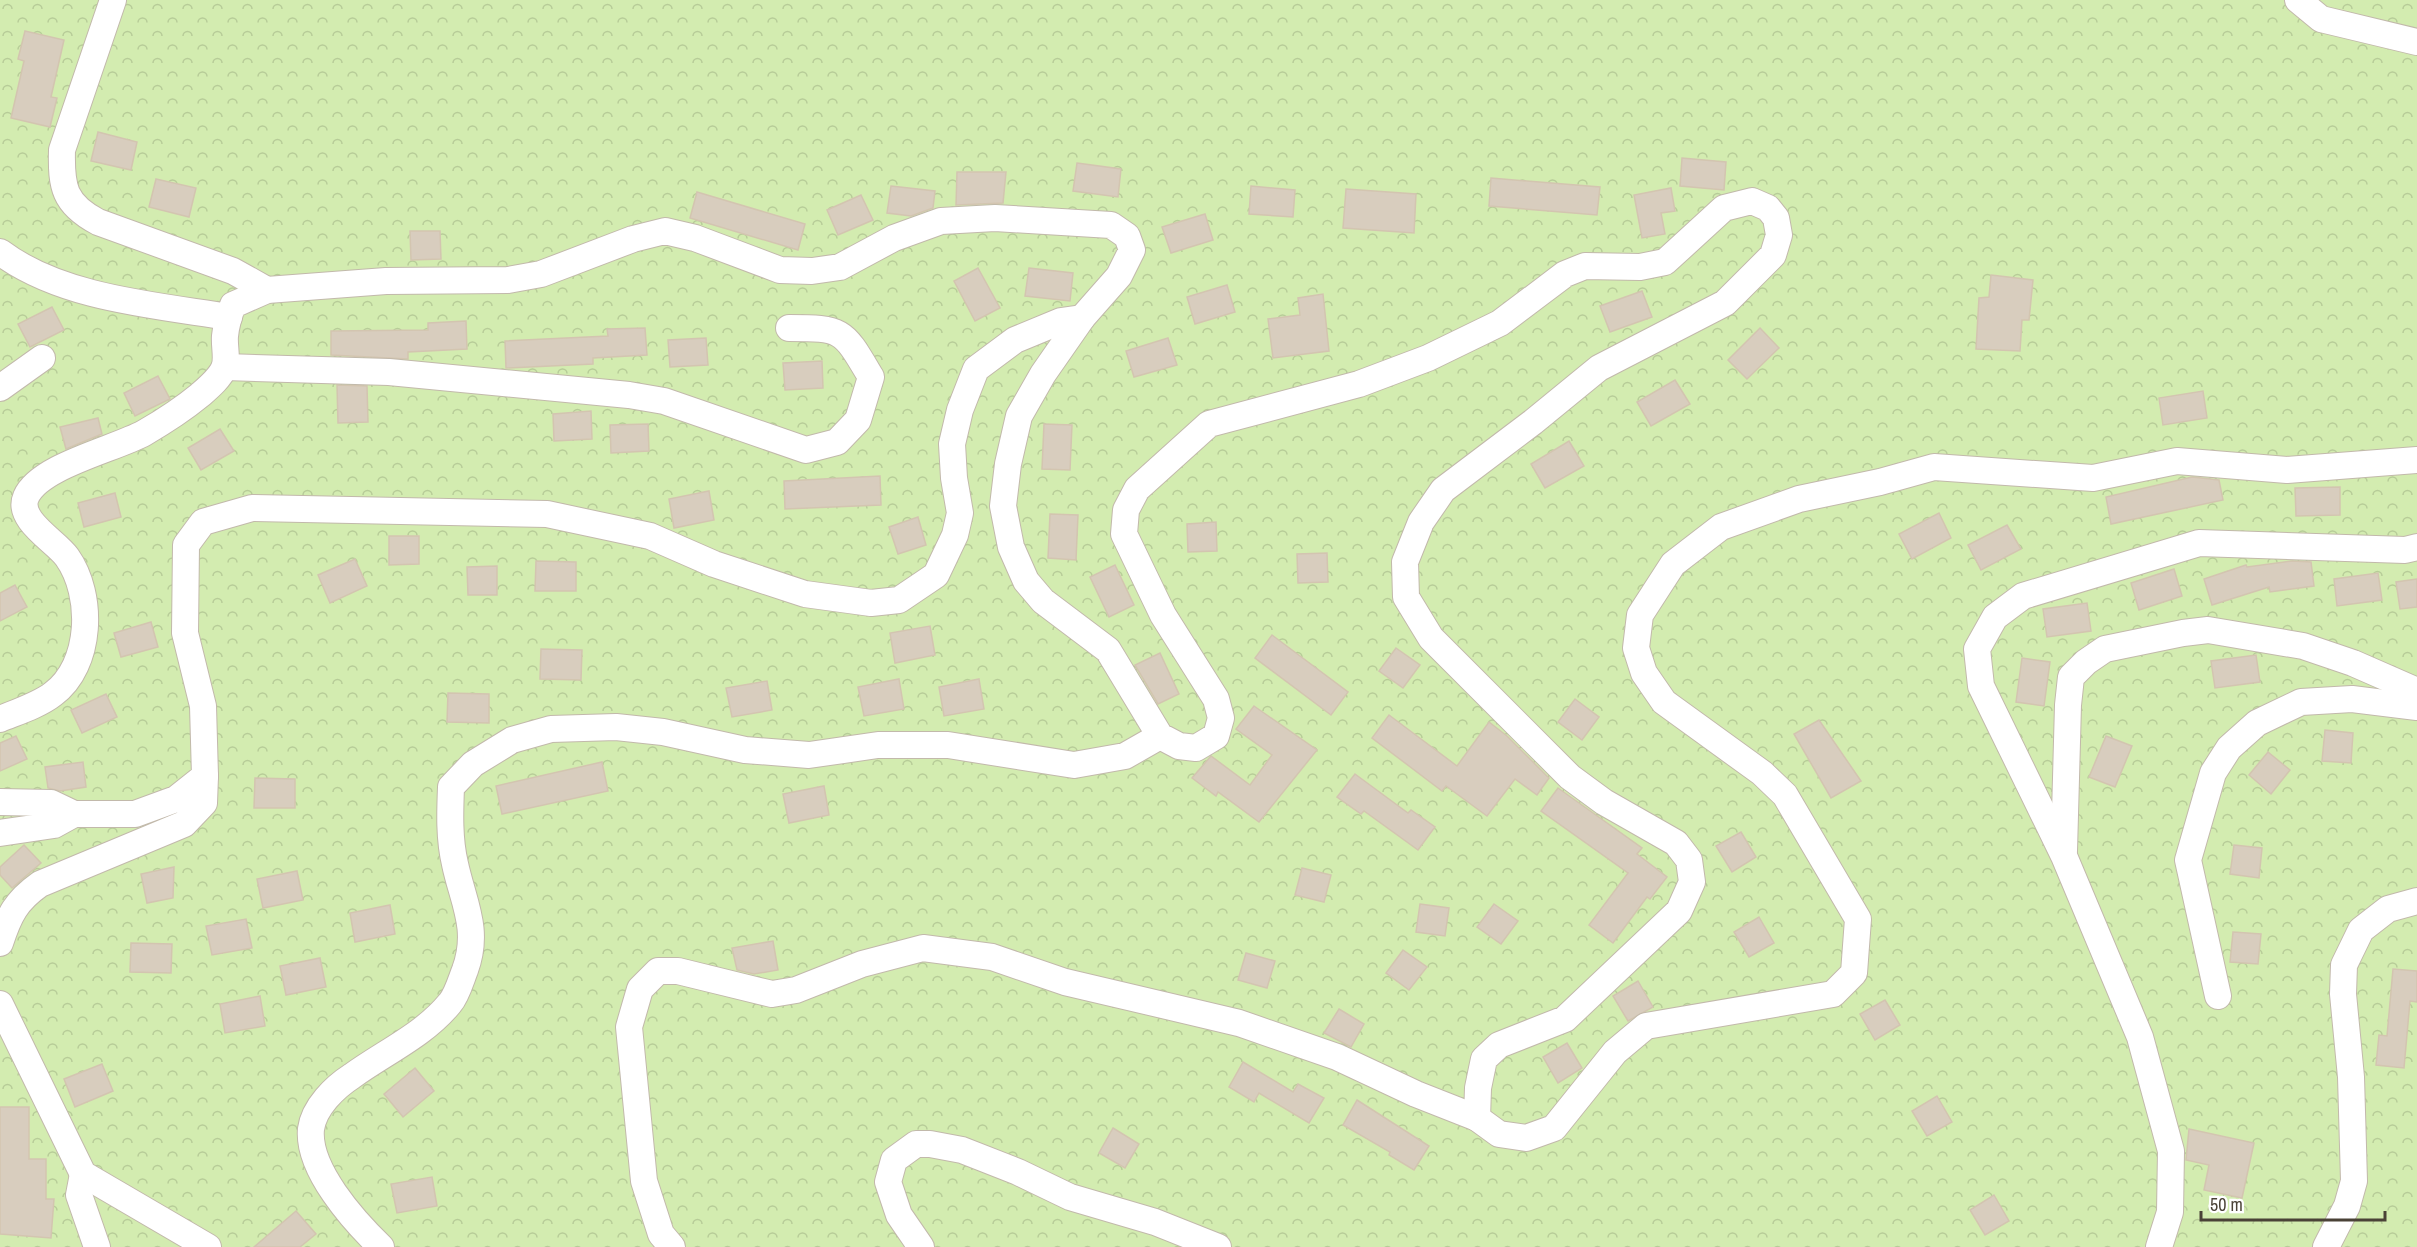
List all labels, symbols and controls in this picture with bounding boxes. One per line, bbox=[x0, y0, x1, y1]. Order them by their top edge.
scale bar bbox=[2201, 1184, 2386, 1222]
text: 50 m bbox=[2210, 1192, 2243, 1217]

